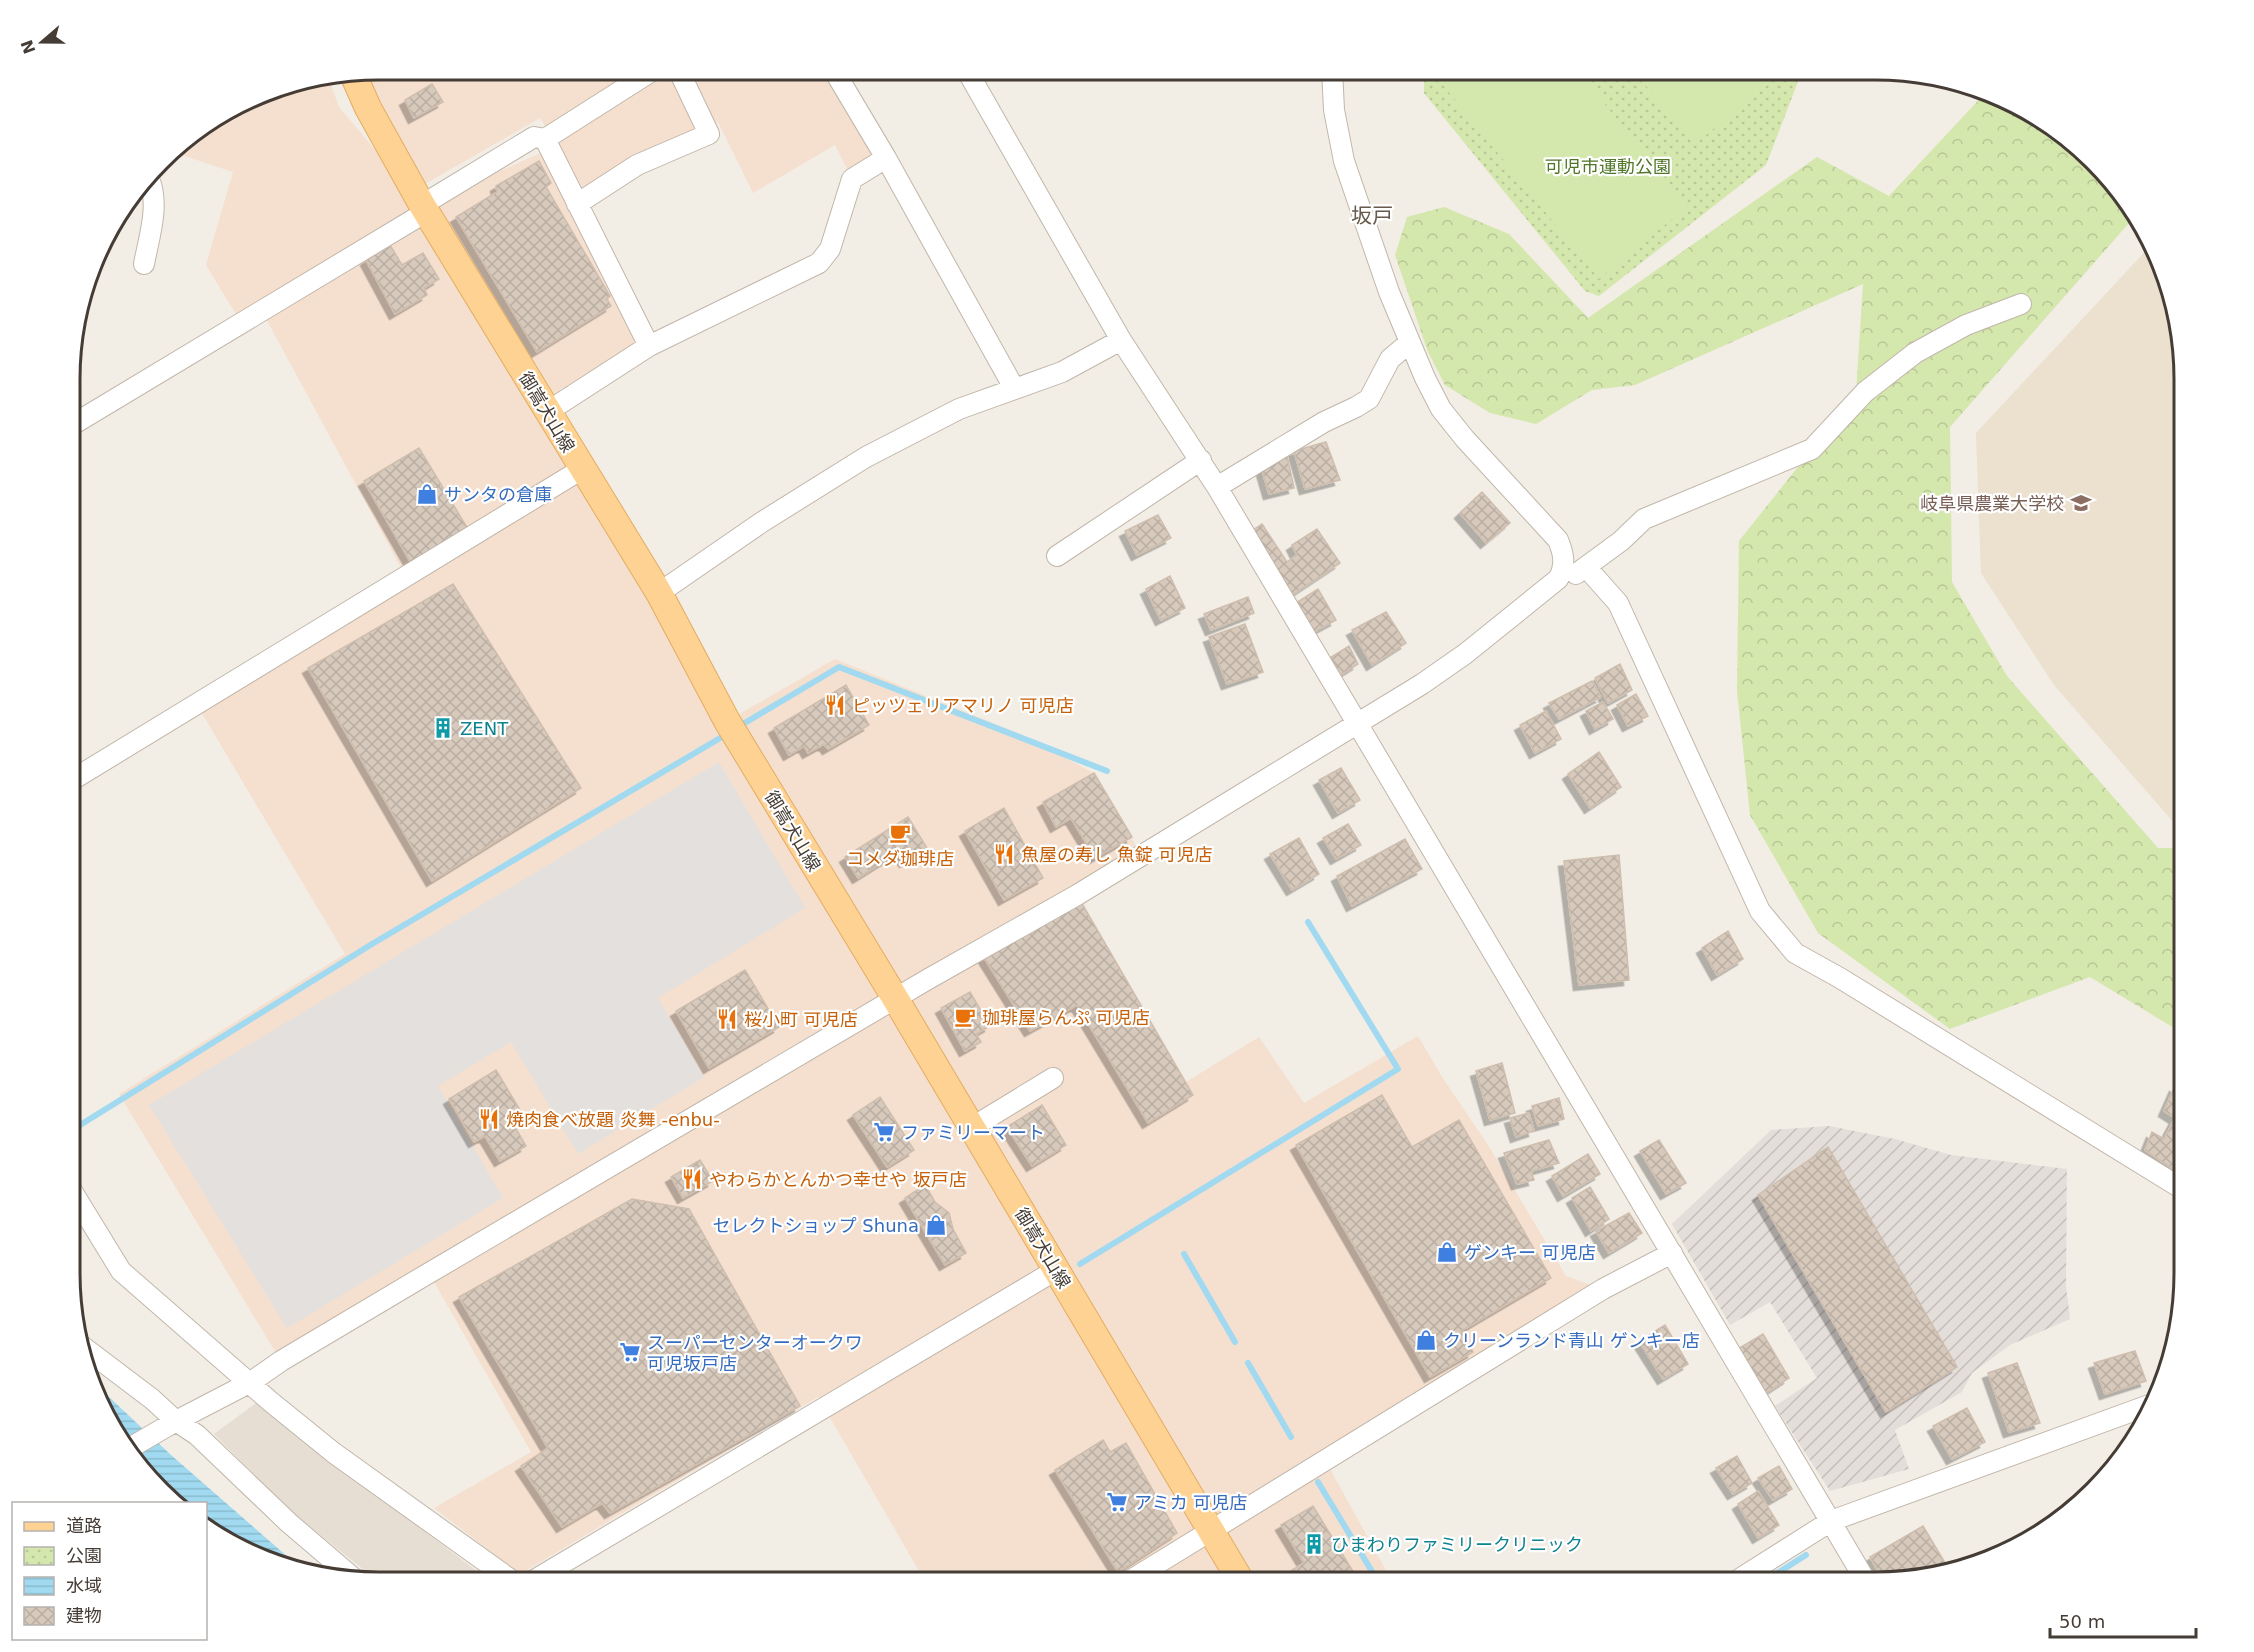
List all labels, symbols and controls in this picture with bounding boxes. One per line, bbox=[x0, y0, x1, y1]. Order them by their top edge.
north arrow bbox=[12, 12, 72, 72]
text: N bbox=[17, 37, 40, 57]
park label: 可児市運動公園 bbox=[1545, 156, 1671, 177]
district label: 坂戸 bbox=[1351, 204, 1393, 228]
street label: 御嵩犬山線 bbox=[515, 368, 579, 456]
shop icon: サンタの倉庫 bbox=[415, 482, 439, 506]
place label: サンタの倉庫 bbox=[444, 484, 552, 505]
school or university icon: 岐阜県農業大学校 bbox=[2069, 491, 2093, 515]
place label: 岐阜県農業大学校 bbox=[1920, 493, 2064, 514]
restaurant icon: ピッツェリアマリノ 可児店 bbox=[823, 693, 847, 717]
place label: ピッツェリアマリノ 可児店 bbox=[852, 695, 1074, 716]
building icon: ZENT bbox=[431, 716, 455, 740]
place label: ZENT bbox=[460, 718, 509, 739]
street label: 御嵩犬山線 bbox=[761, 787, 825, 875]
cafe icon: コメダ珈琲店 bbox=[888, 821, 912, 845]
restaurant icon: 魚屋の寿し 魚錠 可児店 bbox=[992, 842, 1016, 866]
place label: 魚屋の寿し 魚錠 可児店 bbox=[1021, 844, 1212, 865]
place label: コメダ珈琲店 bbox=[846, 848, 954, 869]
cafe icon: 珈琲屋らんぷ 可児店 bbox=[953, 1005, 977, 1029]
restaurant icon: 桜小町 可児店 bbox=[715, 1007, 739, 1031]
place label: 珈琲屋らんぷ 可児店 bbox=[982, 1007, 1150, 1028]
place label: 桜小町 可児店 bbox=[744, 1009, 858, 1030]
restaurant icon: 焼肉食べ放題 炎舞 ‐enbu‐ bbox=[477, 1107, 501, 1131]
place label: 焼肉食べ放題 炎舞 ‐enbu‐ bbox=[506, 1109, 720, 1130]
supermarket icon: ファミリーマート bbox=[872, 1120, 896, 1144]
place label: ファミリーマート bbox=[901, 1122, 1045, 1143]
restaurant icon: やわらかとんかつ幸せや 坂戸店 bbox=[680, 1167, 704, 1191]
place label: やわらかとんかつ幸せや 坂戸店 bbox=[709, 1169, 967, 1190]
street label: 御嵩犬山線 bbox=[1011, 1204, 1075, 1292]
shop icon: セレクトショップ Shuna bbox=[924, 1213, 948, 1237]
place label: セレクトショップ Shuna bbox=[713, 1215, 919, 1236]
shop icon: ゲンキー 可児店 bbox=[1435, 1240, 1459, 1264]
place label: ゲンキー 可児店 bbox=[1464, 1242, 1596, 1263]
shop icon: クリーンランド青山 ゲンキー店 bbox=[1414, 1328, 1438, 1352]
place label: クリーンランド青山 ゲンキー店 bbox=[1443, 1330, 1700, 1351]
place label: スーパーセンターオークワ 可児坂戸店 bbox=[647, 1332, 863, 1374]
supermarket icon: スーパーセンターオークワ 可児坂戸店 bbox=[618, 1340, 642, 1364]
supermarket icon: アミカ 可児店 bbox=[1105, 1490, 1129, 1514]
place label: アミカ 可児店 bbox=[1134, 1492, 1247, 1513]
legend bbox=[12, 1502, 207, 1640]
text: 道路 bbox=[66, 1515, 102, 1536]
building icon: ひまわりファミリークリニック bbox=[1302, 1532, 1326, 1556]
place label: ひまわりファミリークリニック bbox=[1331, 1534, 1583, 1555]
text: 公園 bbox=[66, 1545, 102, 1566]
text: 水域 bbox=[66, 1575, 102, 1596]
scale bar bbox=[2050, 1601, 2196, 1639]
text: 建物 bbox=[66, 1605, 102, 1626]
text: 50 m bbox=[2059, 1611, 2105, 1632]

